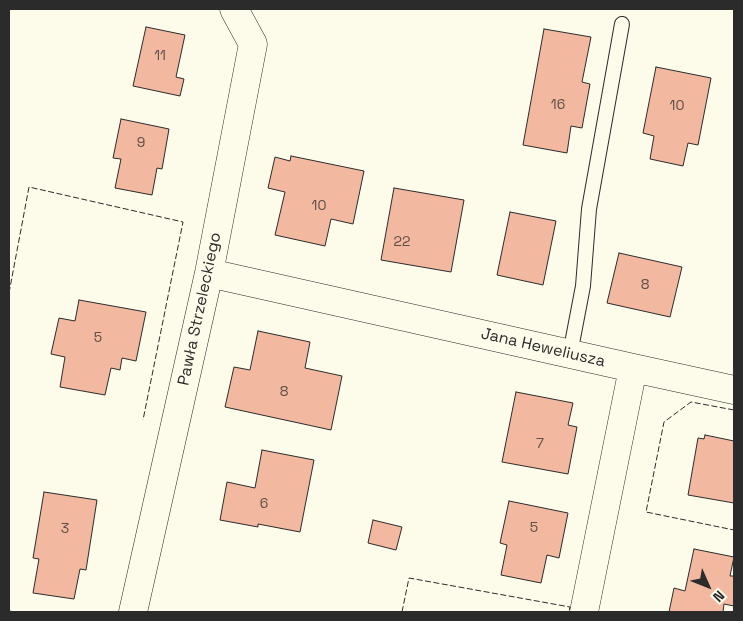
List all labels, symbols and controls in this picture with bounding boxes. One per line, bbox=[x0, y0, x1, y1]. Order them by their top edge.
house number: 11 bbox=[154, 48, 166, 64]
house number: 16 bbox=[551, 97, 565, 113]
house number: 10 bbox=[670, 98, 684, 114]
house number: 9 bbox=[137, 135, 145, 151]
house number: 10 bbox=[312, 198, 326, 214]
street label: Pawła Strzeleckiego bbox=[174, 231, 226, 387]
house number: 22 bbox=[394, 234, 410, 250]
house number: 8 bbox=[641, 277, 649, 293]
street label: Jana Heweliusza bbox=[479, 324, 607, 372]
house number: 5 bbox=[94, 330, 102, 346]
house number: 8 bbox=[280, 384, 288, 400]
house number: 7 bbox=[536, 436, 544, 452]
house number: 6 bbox=[260, 496, 268, 512]
house number: 5 bbox=[530, 520, 538, 536]
house number: 3 bbox=[61, 521, 69, 537]
north arrow bbox=[683, 561, 733, 611]
text: N bbox=[709, 587, 729, 606]

